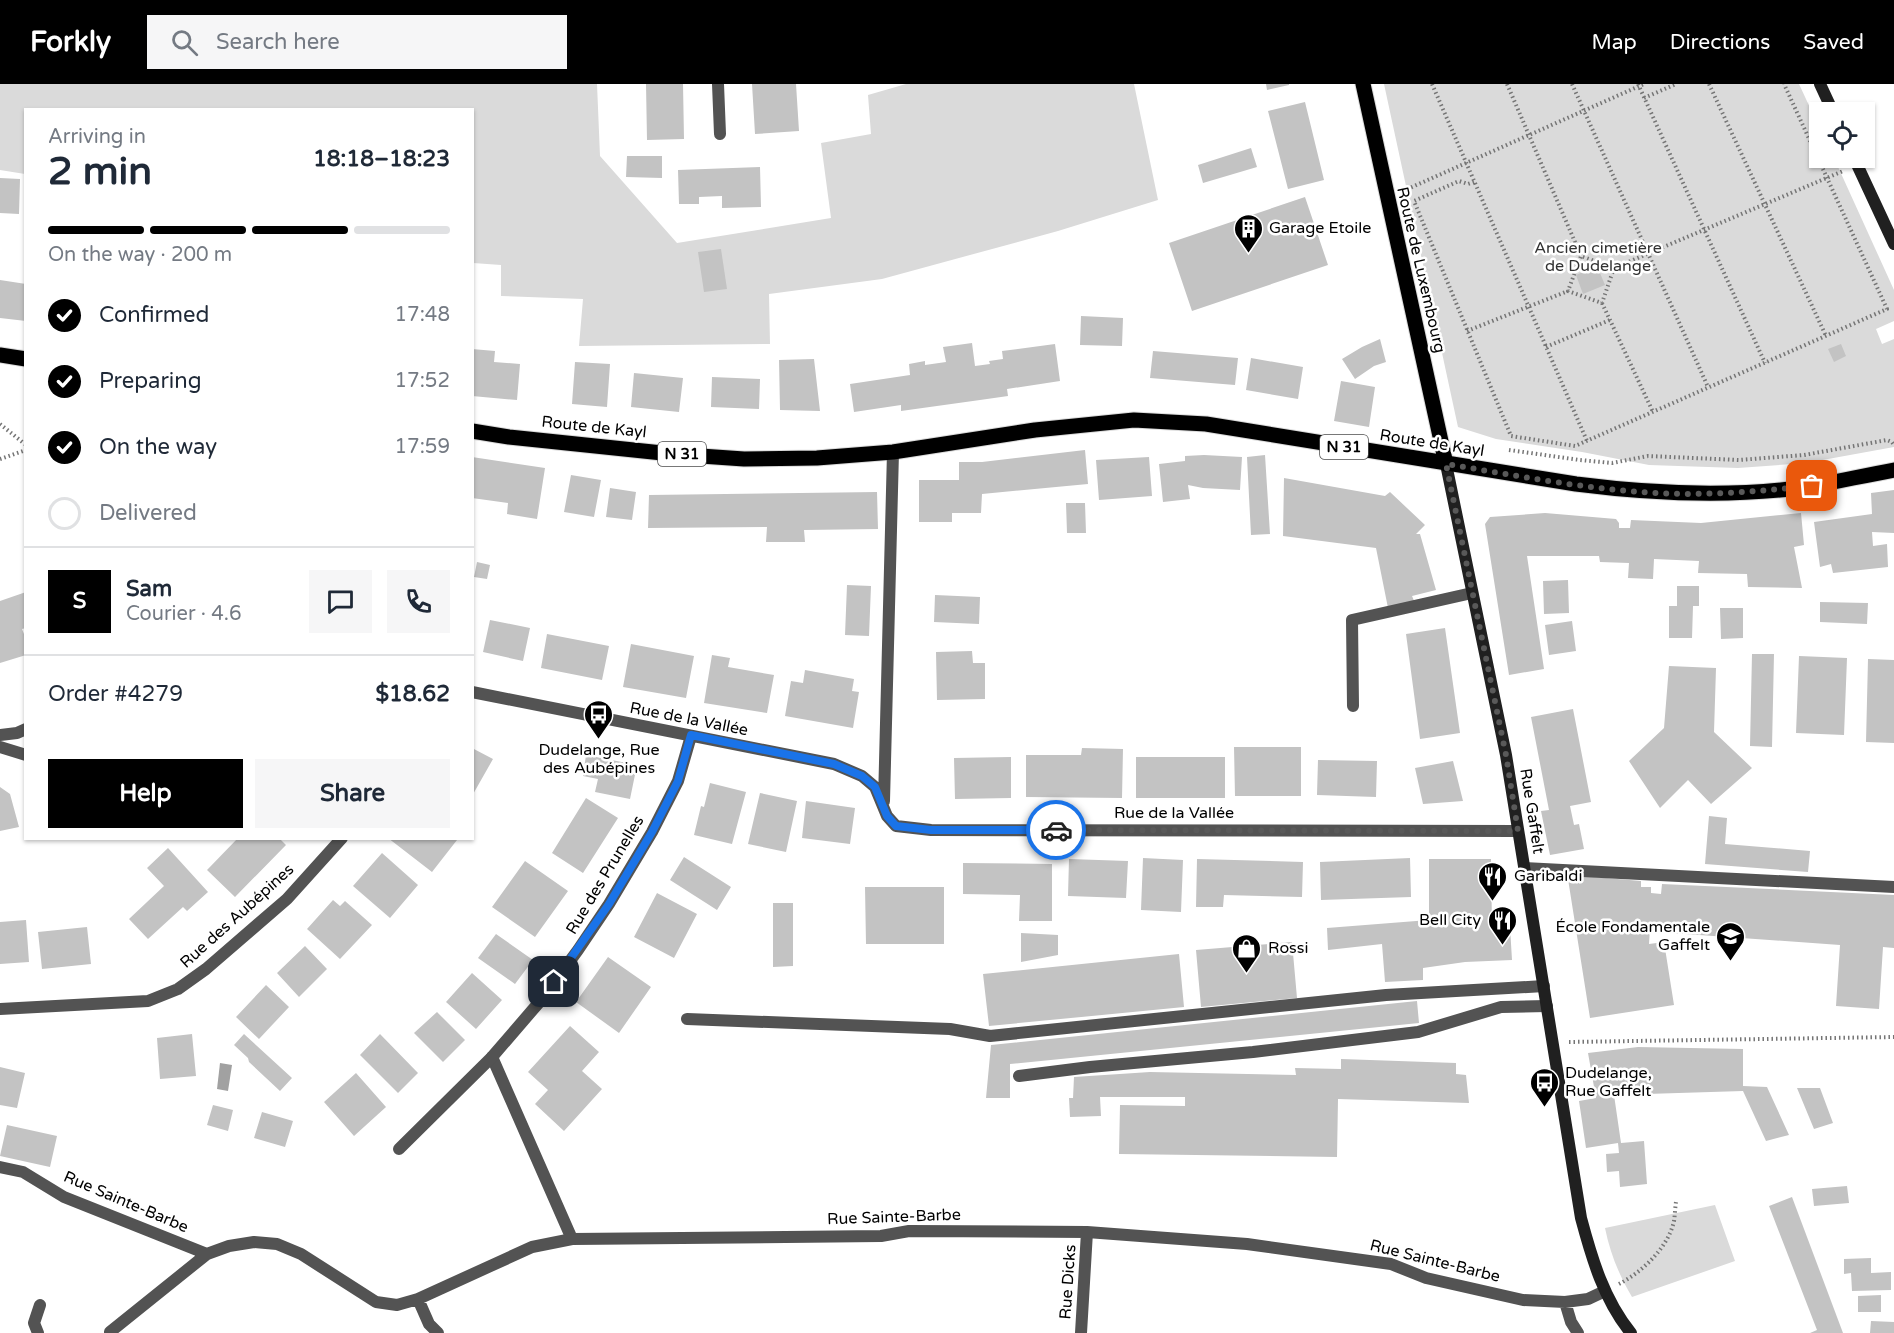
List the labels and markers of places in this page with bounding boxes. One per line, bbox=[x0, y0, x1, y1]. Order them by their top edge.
building icon: Garage Etoile bbox=[1232, 212, 1264, 254]
place label: Garage Etoile bbox=[1269, 218, 1371, 238]
pin bbox=[1786, 460, 1837, 511]
bus stop icon: Dudelange, Rue des Aubépines bbox=[583, 698, 615, 740]
place label: Dudelange, Rue des Aubépines bbox=[538, 740, 660, 778]
restaurant icon: Garibaldi bbox=[1477, 860, 1509, 902]
place label: Garibaldi bbox=[1514, 866, 1582, 886]
restaurant icon: Bell City bbox=[1486, 904, 1518, 946]
place label: Bell City bbox=[1419, 910, 1481, 930]
place label: École Fondamentale Gaffelt bbox=[1556, 917, 1710, 955]
school or university icon: École Fondamentale Gaffelt bbox=[1715, 920, 1747, 962]
shop icon: Rossi bbox=[1231, 932, 1263, 974]
place label: Rossi bbox=[1268, 938, 1308, 958]
pin bbox=[528, 956, 579, 1007]
place label: Dudelange, Rue Gaffelt bbox=[1565, 1063, 1652, 1101]
bus stop icon: Dudelange, Rue Gaffelt bbox=[1528, 1066, 1560, 1108]

